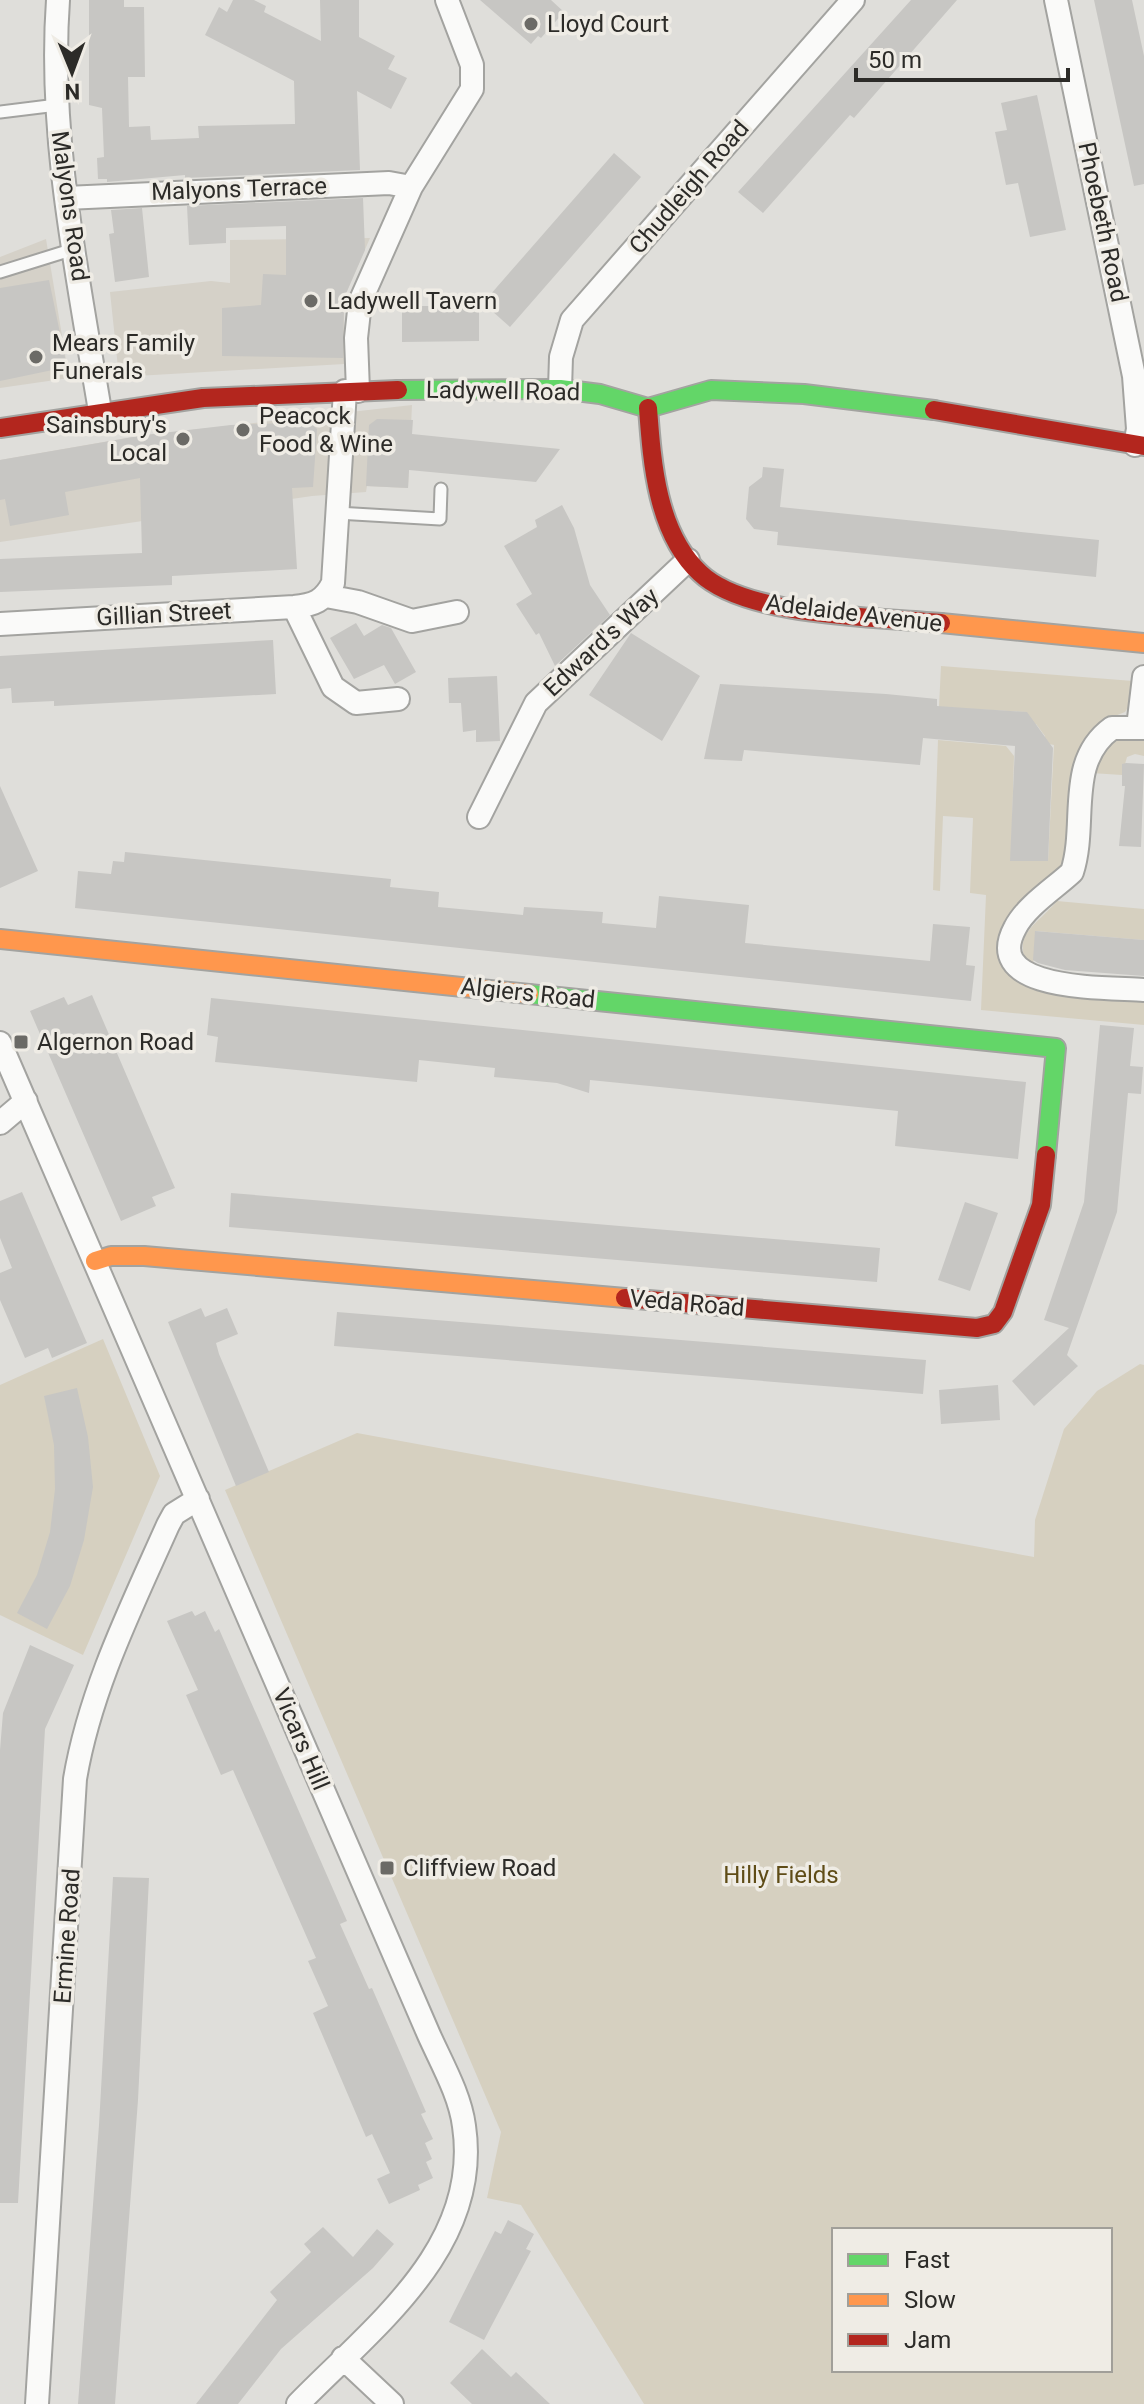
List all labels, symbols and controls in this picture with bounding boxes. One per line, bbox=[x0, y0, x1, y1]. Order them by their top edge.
place label: Lloyd Court bbox=[547, 10, 669, 38]
marker: Lloyd Court bbox=[522, 15, 540, 33]
north arrow bbox=[32, 32, 112, 112]
scale bar bbox=[856, 32, 1068, 82]
text: 50 m bbox=[868, 46, 922, 74]
text: N bbox=[64, 79, 80, 104]
street label: Chudleigh Road bbox=[623, 115, 755, 259]
street label: Malyons Road bbox=[46, 129, 94, 283]
street label: Phoebeth Road bbox=[1072, 139, 1134, 305]
street label: Malyons Terrace bbox=[151, 172, 327, 206]
place label: Ladywell Tavern bbox=[327, 287, 497, 315]
marker: Ladywell Tavern bbox=[302, 292, 320, 310]
place label: Mears Family Funerals bbox=[52, 329, 196, 385]
marker: Mears Family Funerals bbox=[27, 348, 45, 366]
street label: Ladywell Road bbox=[426, 376, 580, 406]
place label: Peacock Food & Wine bbox=[259, 402, 393, 458]
place label: Sainsbury's Local bbox=[46, 411, 167, 467]
marker: Peacock Food & Wine bbox=[234, 421, 252, 439]
marker: Sainsbury's Local bbox=[174, 430, 192, 448]
street label: Edward's Way bbox=[538, 581, 664, 702]
street label: Adelaide Avenue bbox=[764, 588, 944, 638]
street label: Gillian Street bbox=[96, 596, 232, 632]
street label: Algiers Road bbox=[459, 972, 597, 1014]
place label: Algernon Road bbox=[37, 1028, 194, 1056]
marker: Algernon Road bbox=[12, 1033, 30, 1051]
street label: Veda Road bbox=[628, 1284, 746, 1322]
street label: Vicars Hill bbox=[267, 1684, 335, 1794]
place label: Cliffview Road bbox=[403, 1854, 556, 1882]
marker: Cliffview Road bbox=[378, 1859, 396, 1877]
park label: Hilly Fields bbox=[723, 1861, 839, 1889]
street label: Ermine Road bbox=[48, 1867, 86, 2005]
legend bbox=[832, 2228, 1112, 2372]
text: Fast bbox=[904, 2246, 950, 2274]
text: Slow bbox=[904, 2286, 956, 2314]
text: Jam bbox=[904, 2326, 951, 2354]

